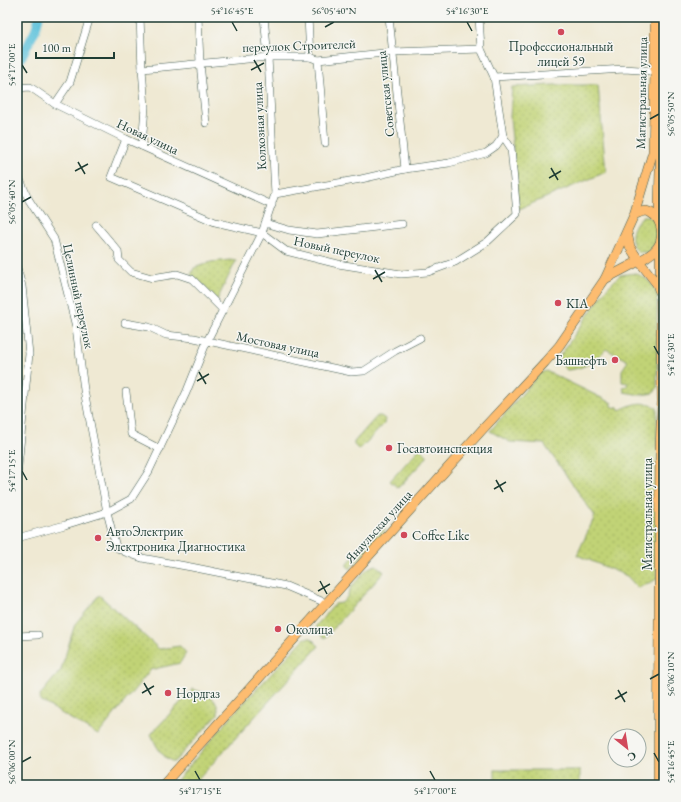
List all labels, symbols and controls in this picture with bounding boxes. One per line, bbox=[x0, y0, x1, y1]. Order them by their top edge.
text: 54°16'45"E bbox=[211, 4, 254, 17]
text: 56°05'40"N bbox=[312, 4, 357, 17]
text: 54°16'30"E bbox=[446, 4, 489, 17]
marker: Профессиональный лицей 59 bbox=[556, 27, 566, 37]
scale bar bbox=[36, 34, 114, 60]
street label: переулок Строителей bbox=[242, 35, 356, 56]
street label: Магистральная улица bbox=[632, 36, 651, 149]
place label: Профессиональный лицей 59 bbox=[509, 38, 614, 70]
text: 100 m bbox=[42, 40, 72, 56]
text: 54°17'00"E bbox=[5, 43, 18, 86]
street label: Советская улица bbox=[372, 49, 398, 138]
street label: Колхозная улица bbox=[249, 81, 270, 170]
text: 56°05'50"N bbox=[664, 91, 677, 136]
street label: Новая улица bbox=[114, 115, 182, 159]
text: 56°05'40"N bbox=[5, 179, 18, 224]
street label: Новый переулок bbox=[292, 232, 382, 267]
street label: Целинный переулок bbox=[59, 242, 98, 351]
place label: KIA bbox=[566, 295, 589, 312]
marker: KIA bbox=[553, 298, 563, 308]
street label: Мостовая улица bbox=[235, 327, 322, 362]
text: 54°16'30"E bbox=[664, 333, 677, 376]
place label: Башнефть bbox=[555, 352, 607, 369]
marker: Башнефть bbox=[610, 355, 620, 365]
place label: Госавтоинспекция bbox=[397, 440, 493, 457]
marker: Госавтоинспекция bbox=[384, 443, 394, 453]
text: 54°17'15"E bbox=[5, 449, 18, 492]
street label: Магистральная улица bbox=[639, 457, 656, 570]
street label: Янаульская улица bbox=[340, 486, 416, 567]
place label: АвтоЭлектрик Электроника Диагностика bbox=[105, 523, 246, 555]
place label: Coffee Like bbox=[412, 527, 469, 544]
marker: Coffee Like bbox=[399, 530, 409, 540]
marker: АвтоЭлектрик Электроника Диагностика bbox=[93, 533, 103, 543]
place label: Околица bbox=[286, 621, 334, 638]
marker: Околица bbox=[273, 624, 283, 634]
text: 56°06'10"N bbox=[664, 651, 677, 696]
place label: Нордгаз bbox=[176, 685, 220, 702]
marker: Нордгаз bbox=[163, 688, 173, 698]
north arrow bbox=[607, 728, 647, 768]
text: 56°06'00"N bbox=[5, 739, 18, 784]
text: 54°16'45"E bbox=[664, 740, 677, 783]
text: С bbox=[625, 749, 639, 765]
text: 54°17'15"E bbox=[179, 784, 222, 797]
text: 54°17'00"E bbox=[414, 784, 457, 797]

